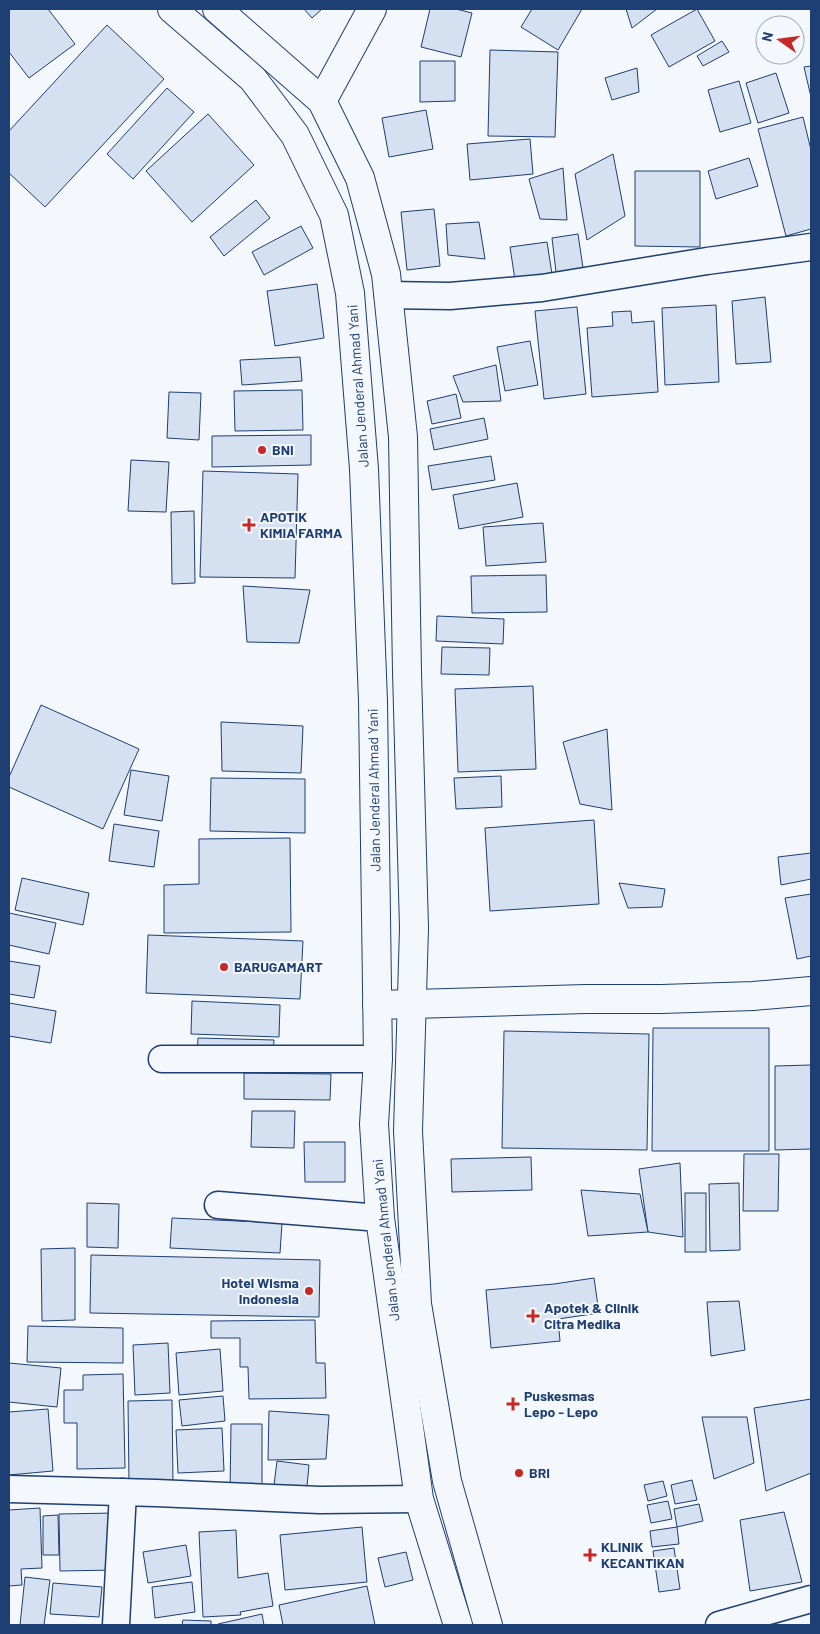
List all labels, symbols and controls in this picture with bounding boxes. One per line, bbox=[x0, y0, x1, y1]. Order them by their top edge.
north arrow bbox=[755, 15, 805, 65]
text: N bbox=[758, 30, 776, 43]
street label: Jalan Jenderal Ahmad Yani bbox=[343, 304, 372, 468]
place label: BNI bbox=[272, 441, 294, 458]
marker: BNI bbox=[256, 444, 268, 456]
place label: APOTIK KIMIA FARMA bbox=[260, 508, 343, 541]
marker: APOTIK KIMIA FARMA bbox=[242, 518, 256, 532]
street label: Jalan Jenderal Ahmad Yani bbox=[364, 708, 383, 872]
place label: BARUGAMART bbox=[234, 958, 323, 975]
marker: BARUGAMART bbox=[218, 961, 230, 973]
street label: Jalan Jenderal Ahmad Yani bbox=[369, 1158, 402, 1322]
place label: Hotel Wisma Indonesia bbox=[222, 1274, 299, 1307]
marker: Hotel Wisma Indonesia bbox=[303, 1285, 315, 1297]
place label: Apotek & Clinik Citra Medika bbox=[544, 1299, 639, 1332]
marker: Apotek & Clinik Citra Medika bbox=[526, 1309, 540, 1323]
place label: Puskesmas Lepo - Lepo bbox=[524, 1387, 598, 1420]
marker: Puskesmas Lepo - Lepo bbox=[506, 1397, 520, 1411]
place label: BRI bbox=[529, 1464, 550, 1481]
marker: BRI bbox=[513, 1467, 525, 1479]
place label: KLINIK KECANTIKAN bbox=[601, 1538, 684, 1571]
marker: KLINIK KECANTIKAN bbox=[583, 1548, 597, 1562]

